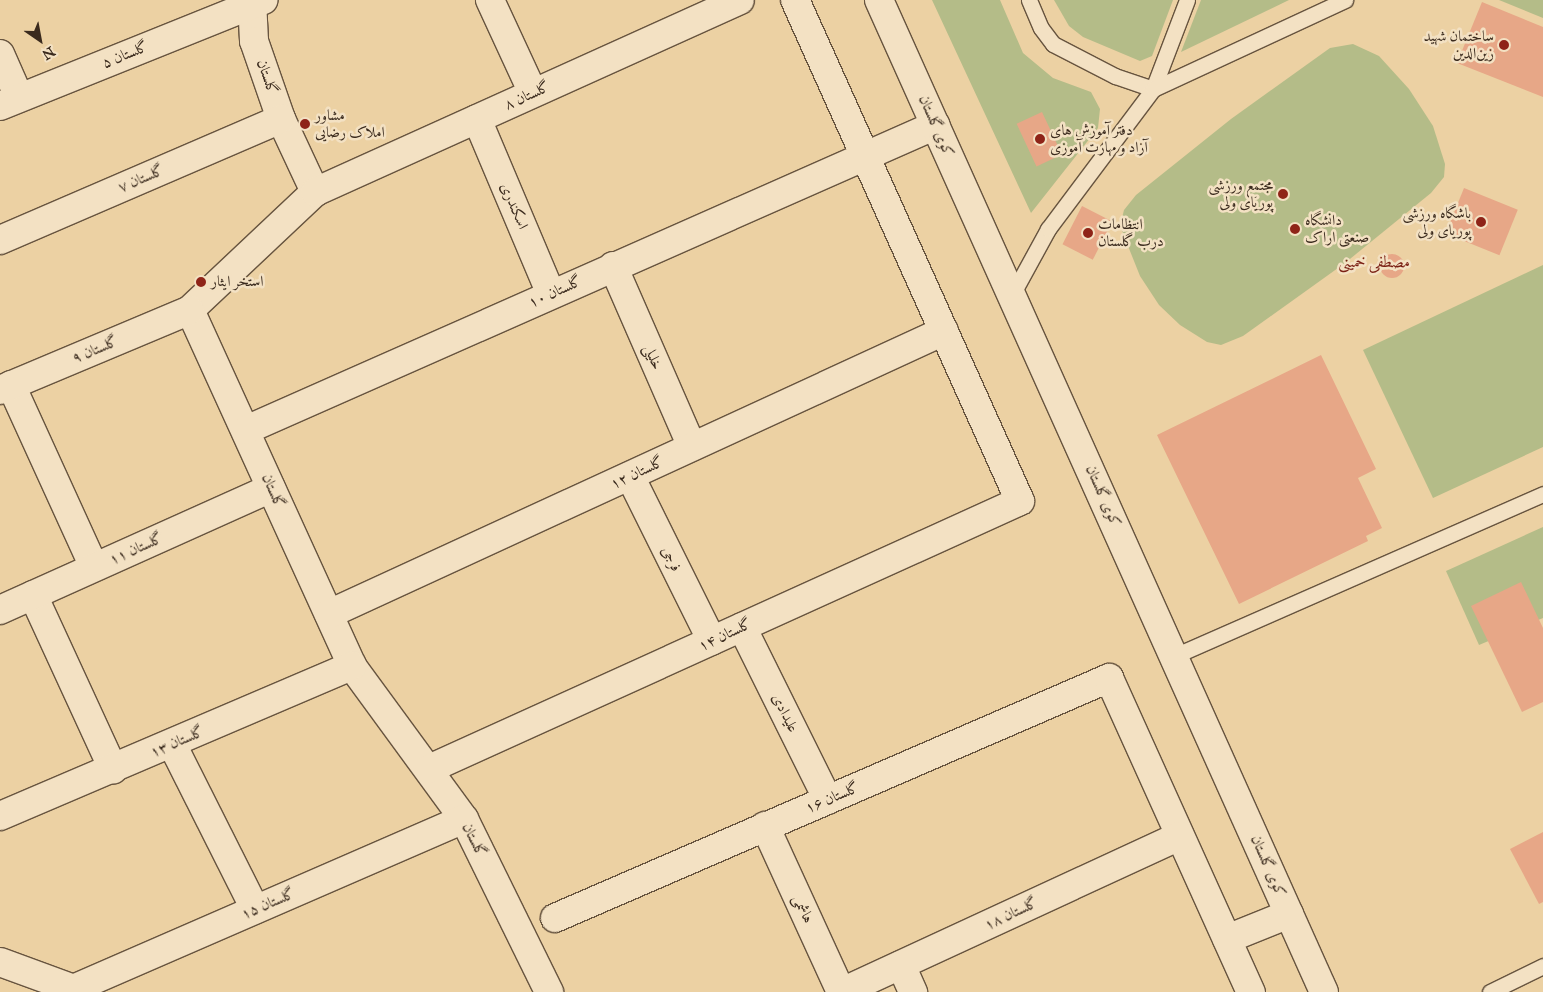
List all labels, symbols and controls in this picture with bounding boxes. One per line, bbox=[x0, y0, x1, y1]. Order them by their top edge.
north arrow bbox=[15, 15, 65, 65]
place label: ساختمان شهید زین‌الدین bbox=[1424, 27, 1494, 62]
street label: گلستان ۵ bbox=[99, 38, 151, 72]
marker: ساختمان شهید زین‌الدین bbox=[1498, 39, 1510, 51]
text: N bbox=[39, 43, 58, 63]
street label: گلستان bbox=[253, 57, 281, 97]
street label: گلستان ۸ bbox=[501, 78, 553, 114]
street label: کوی گلستان bbox=[914, 92, 958, 160]
place label: مشاور املاک رضایی bbox=[315, 106, 385, 141]
marker: مشاور املاک رضایی bbox=[299, 118, 311, 130]
place label: دفتر آموزش های آزاد و مهارت آموزی bbox=[1050, 121, 1148, 156]
marker: دفتر آموزش های آزاد و مهارت آموزی bbox=[1034, 133, 1046, 145]
street label: گلستان ۷ bbox=[115, 161, 167, 197]
place label: مجتمع ورزشی پوریای ولی bbox=[1209, 176, 1273, 211]
street label: اسکندری bbox=[496, 180, 532, 232]
marker: مجتمع ورزشی پوریای ولی bbox=[1277, 188, 1289, 200]
place label: باشگاه ورزشی پوریای ولی bbox=[1403, 204, 1471, 239]
place label: دانشگاه صنعتی اراک bbox=[1305, 211, 1369, 246]
place label: انتظامات درب گلستان bbox=[1098, 215, 1164, 250]
marker: باشگاه ورزشی پوریای ولی bbox=[1475, 216, 1487, 228]
marker: دانشگاه صنعتی اراک bbox=[1289, 223, 1301, 235]
marker: انتظامات درب گلستان bbox=[1082, 227, 1094, 239]
district label: مصطفی خمینی bbox=[1338, 252, 1410, 272]
street label: گلستان ۱۰ bbox=[525, 272, 585, 312]
place label: استخر ایثار bbox=[211, 273, 264, 291]
marker: استخر ایثار bbox=[195, 276, 207, 288]
street label: گلستان ۹ bbox=[69, 332, 121, 368]
street label: خلیلی bbox=[640, 342, 666, 372]
street label: گلستان ۱۲ bbox=[608, 453, 666, 493]
street label: کوی گلستان bbox=[1081, 462, 1125, 530]
street label: گلستان bbox=[257, 471, 289, 511]
street label: گلستان ۱۱ bbox=[106, 529, 166, 569]
street label: فرجی bbox=[657, 543, 685, 575]
street label: گلستان ۱۴ bbox=[696, 615, 754, 655]
street label: علیدادی bbox=[768, 691, 802, 735]
street label: گلستان ۱۳ bbox=[147, 723, 207, 761]
street label: گلستان ۱۶ bbox=[802, 779, 862, 817]
street label: گلستان bbox=[458, 820, 490, 860]
street label: کوی گلستان bbox=[1246, 832, 1290, 900]
street label: گلستان ۱۵ bbox=[238, 885, 298, 923]
street label: هاشمی bbox=[789, 892, 817, 926]
street label: گلستان ۱۸ bbox=[982, 894, 1040, 934]

